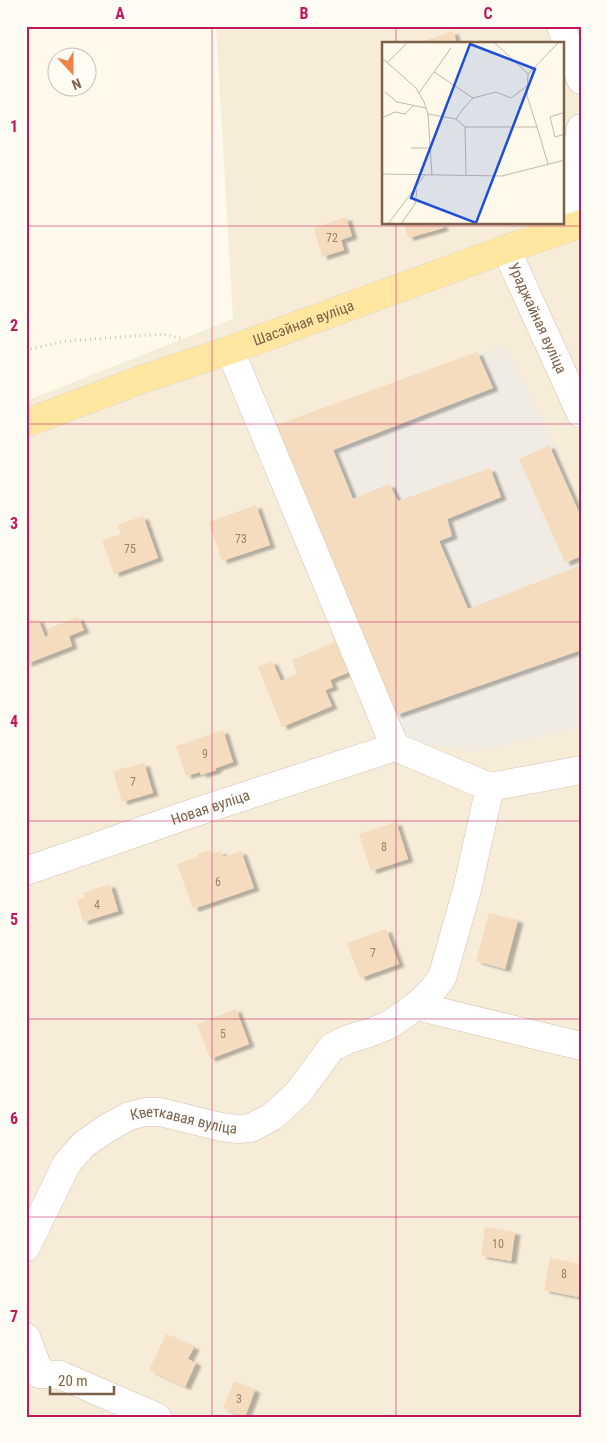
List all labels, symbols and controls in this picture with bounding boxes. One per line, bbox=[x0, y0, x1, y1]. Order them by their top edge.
text: A bbox=[115, 4, 125, 23]
text: B bbox=[300, 4, 309, 23]
text: C bbox=[483, 4, 493, 23]
inset map bbox=[382, 42, 564, 225]
north arrow bbox=[48, 48, 98, 98]
text: N bbox=[70, 75, 84, 93]
text: 1 bbox=[10, 117, 18, 136]
house number: 72 bbox=[326, 231, 338, 245]
street label: Ураджайная вуліца bbox=[504, 260, 570, 377]
street label: Шасэйная вуліца bbox=[251, 296, 357, 350]
text: 2 bbox=[10, 316, 18, 335]
text: 3 bbox=[10, 514, 18, 533]
house number: 73 bbox=[235, 532, 247, 546]
house number: 75 bbox=[124, 542, 136, 556]
text: 4 bbox=[10, 712, 18, 731]
house number: 9 bbox=[202, 747, 208, 761]
house number: 7 bbox=[130, 775, 136, 789]
street label: Новая вуліца bbox=[169, 786, 252, 829]
house number: 8 bbox=[381, 840, 387, 854]
house number: 6 bbox=[215, 875, 221, 889]
house number: 4 bbox=[94, 898, 100, 912]
text: 5 bbox=[10, 910, 18, 929]
house number: 7 bbox=[370, 946, 376, 960]
house number: 5 bbox=[220, 1027, 226, 1041]
street label: Кветкавая вуліца bbox=[128, 1103, 238, 1138]
text: 6 bbox=[10, 1109, 18, 1128]
house number: 10 bbox=[492, 1237, 504, 1251]
house number: 8 bbox=[561, 1267, 567, 1281]
text: 7 bbox=[10, 1307, 18, 1326]
scale bar bbox=[50, 1363, 114, 1395]
text: 20 m bbox=[58, 1372, 88, 1390]
house number: 3 bbox=[236, 1392, 242, 1406]

